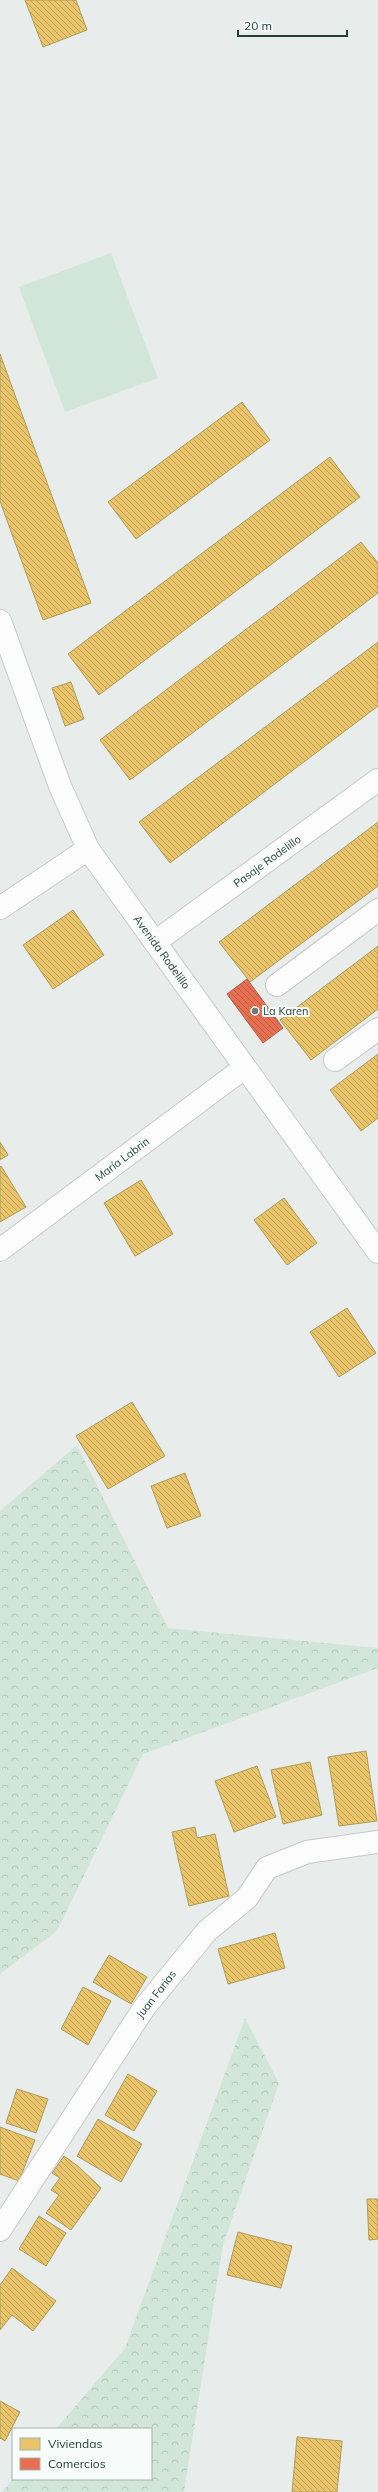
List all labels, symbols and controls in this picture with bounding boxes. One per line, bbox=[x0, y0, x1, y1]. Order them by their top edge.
scale bar bbox=[238, 12, 347, 38]
text: 20 m bbox=[244, 18, 272, 33]
street label: Pasaje Rodelillo bbox=[230, 832, 304, 890]
street label: Avenida Rodelillo bbox=[131, 912, 193, 992]
place label: La Karen bbox=[263, 1004, 308, 1018]
marker: La Karen bbox=[250, 1006, 260, 1016]
street label: María Labrin bbox=[92, 1134, 152, 1184]
street label: Juan Farias bbox=[133, 1967, 179, 2021]
legend bbox=[12, 2428, 152, 2480]
text: Viviendas bbox=[48, 2436, 102, 2451]
text: Comercios bbox=[48, 2456, 106, 2471]

